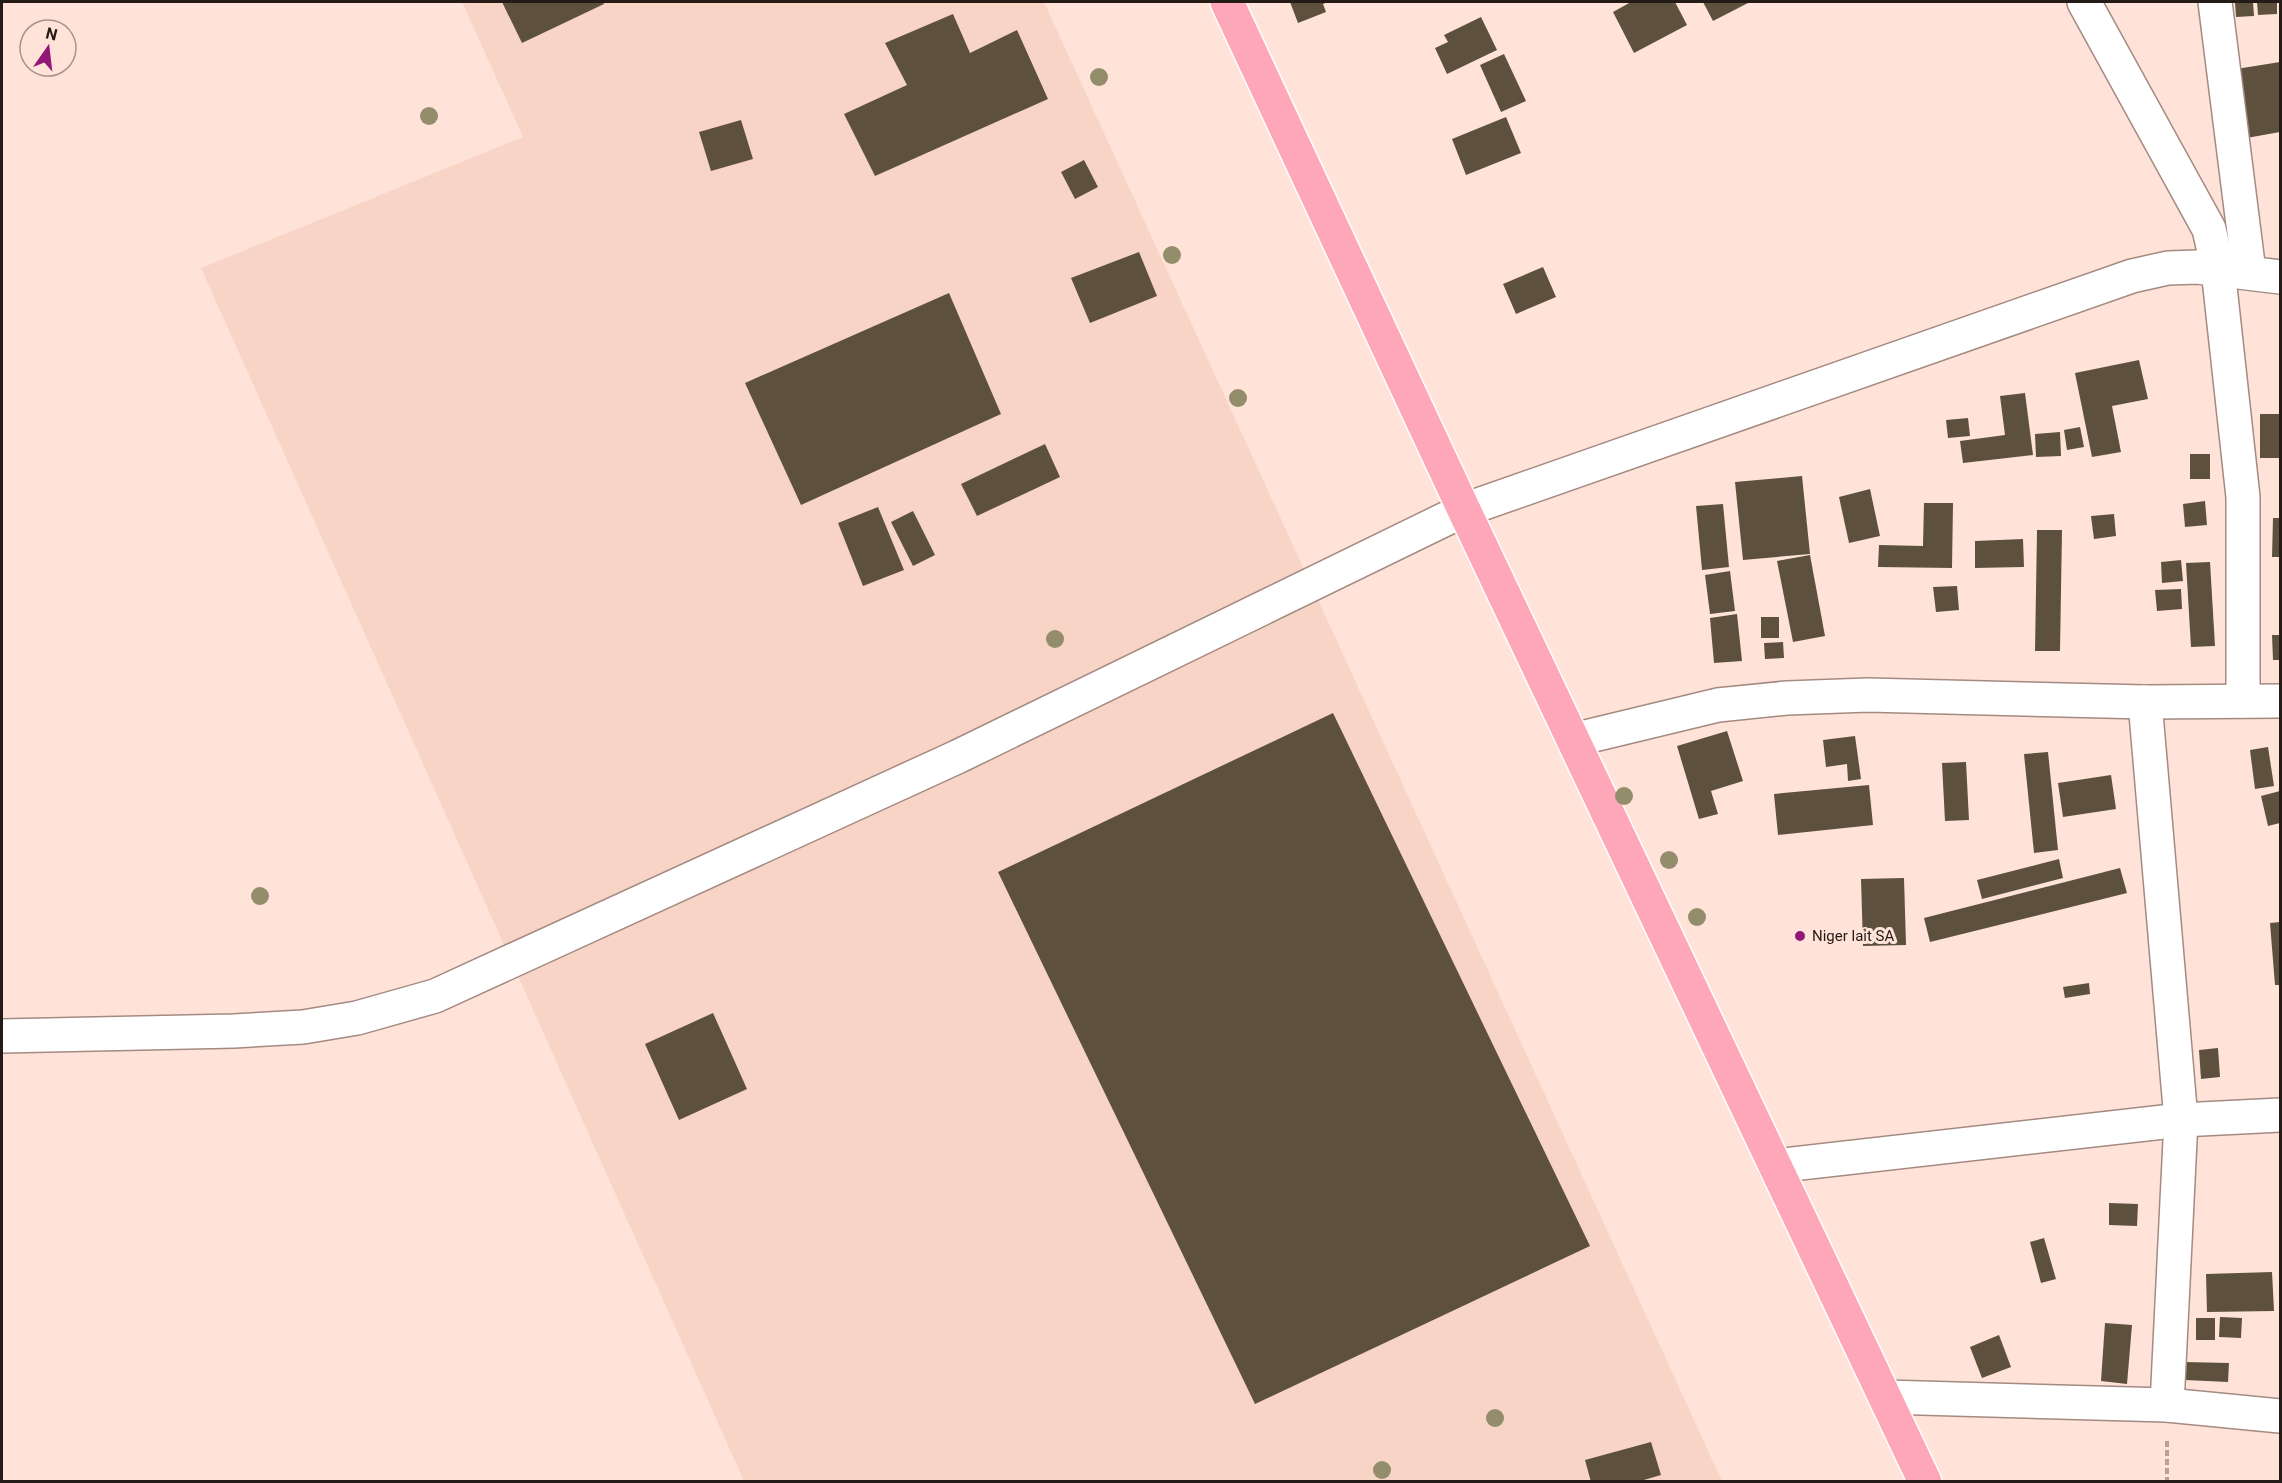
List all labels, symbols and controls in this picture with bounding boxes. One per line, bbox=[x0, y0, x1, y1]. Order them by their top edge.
north arrow bbox=[18, 18, 78, 78]
text: N bbox=[44, 23, 59, 45]
place label: Niger lait SA bbox=[1812, 927, 1895, 945]
marker: Niger lait SA bbox=[1793, 929, 1807, 943]

